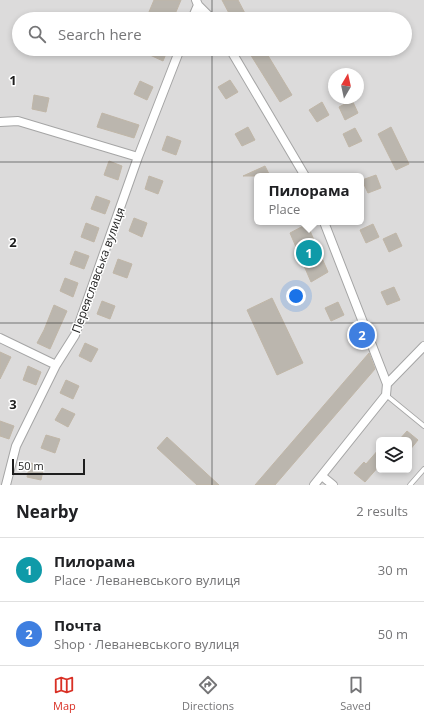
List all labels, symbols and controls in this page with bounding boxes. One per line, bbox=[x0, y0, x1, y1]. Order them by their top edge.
search box bbox=[12, 12, 412, 56]
icon: search bbox=[26, 23, 48, 45]
text: Search here bbox=[58, 24, 142, 44]
north arrow bbox=[328, 68, 364, 104]
text: 1 bbox=[9, 71, 17, 89]
popup bbox=[254, 173, 364, 225]
text: Пилорама bbox=[268, 180, 350, 200]
text: Place bbox=[268, 200, 300, 218]
street label: Переяславська вулиця bbox=[67, 205, 129, 335]
text: 2 bbox=[9, 233, 17, 251]
pin: 1 bbox=[296, 238, 322, 268]
your location bbox=[286, 286, 306, 306]
pin: 2 bbox=[349, 320, 375, 350]
text: 3 bbox=[9, 395, 17, 413]
map controls bbox=[376, 437, 412, 473]
button: layers bbox=[376, 437, 412, 473]
scale bar bbox=[12, 457, 85, 476]
text: 50 m bbox=[18, 458, 44, 473]
text: Nearby bbox=[16, 500, 78, 523]
text: 2 results bbox=[356, 502, 408, 520]
text: Пилорама bbox=[54, 551, 135, 571]
text: 1 bbox=[25, 561, 33, 579]
text: 30 m bbox=[378, 561, 408, 579]
text: Place · Леваневського вулиця bbox=[54, 571, 240, 589]
text: Почта bbox=[54, 615, 102, 635]
text: 2 bbox=[25, 625, 33, 643]
text: 50 m bbox=[378, 625, 408, 643]
text: Shop · Леваневського вулиця bbox=[54, 635, 239, 653]
tab: Map bbox=[53, 674, 76, 713]
tab: Directions bbox=[182, 674, 234, 713]
tab: Saved bbox=[340, 674, 371, 713]

